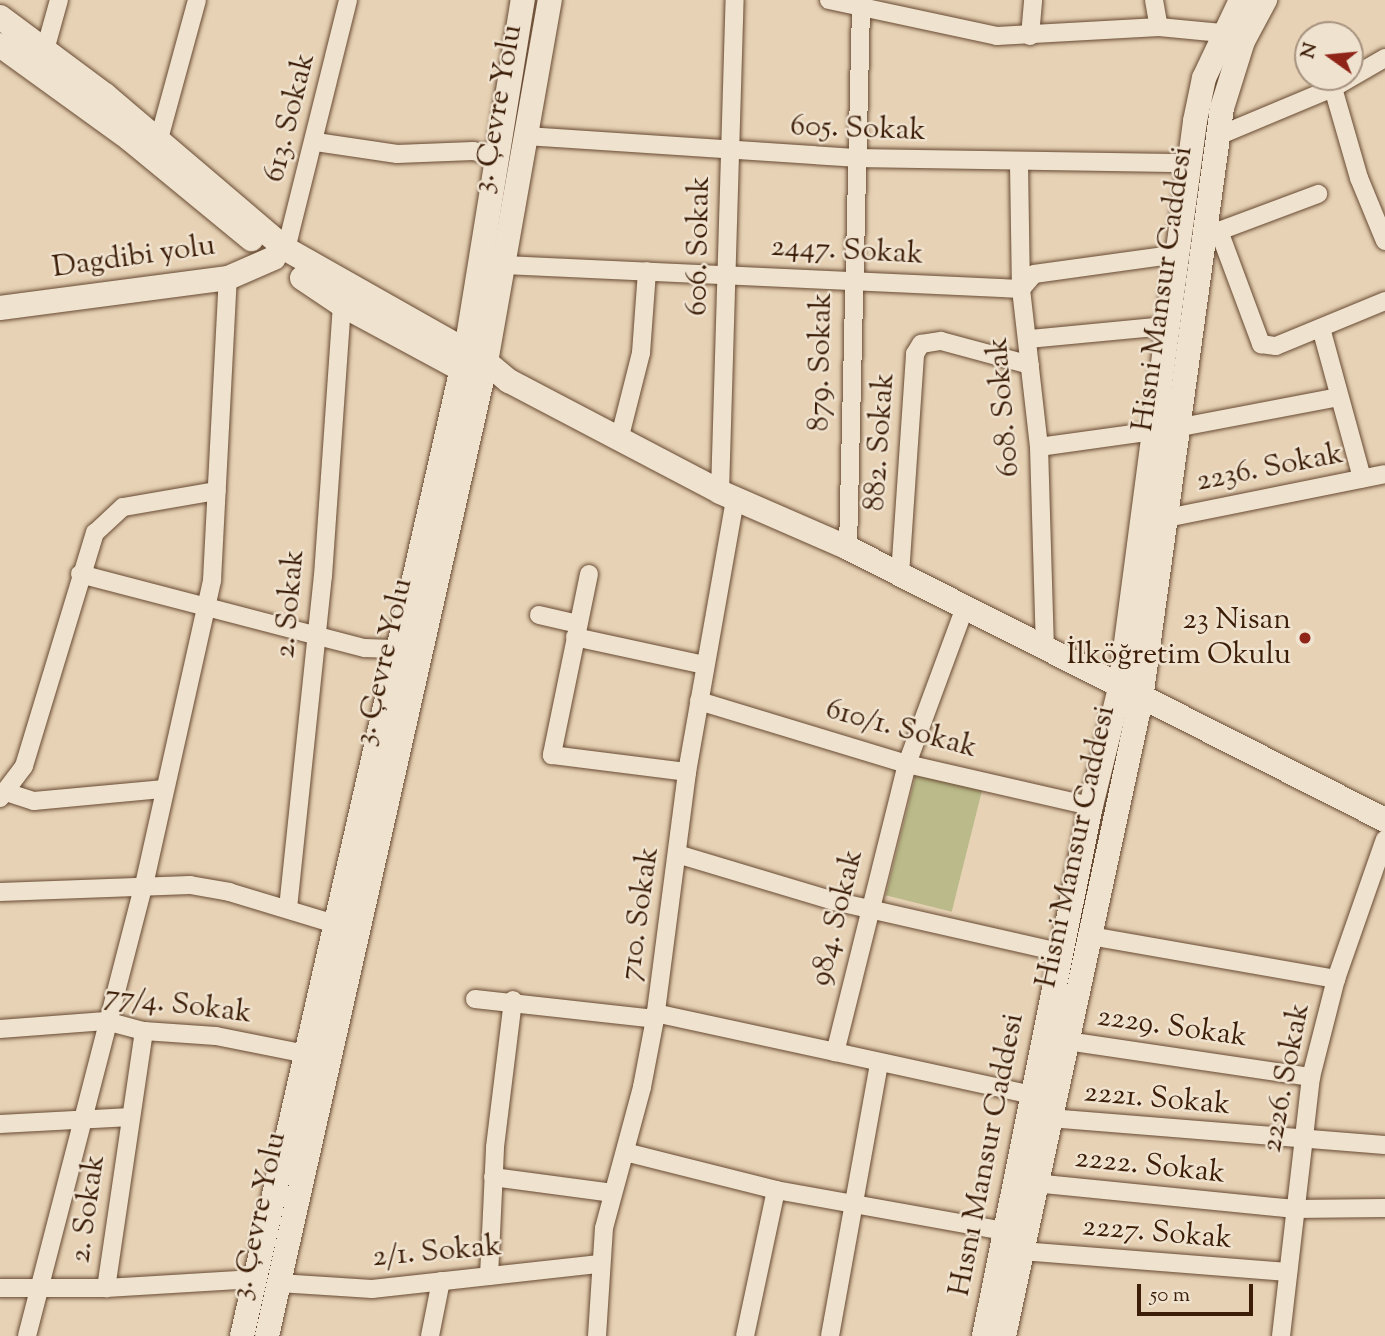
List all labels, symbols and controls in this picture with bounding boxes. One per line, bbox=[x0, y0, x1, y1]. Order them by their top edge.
north arrow bbox=[1294, 21, 1364, 91]
street label: 3. Çevre Yolu bbox=[466, 22, 532, 196]
text: N bbox=[1295, 40, 1325, 62]
street label: 613. Sokak bbox=[258, 50, 324, 186]
street label: 605. Sokak bbox=[790, 110, 926, 150]
street label: Hisni Mansur Caddesi bbox=[1126, 144, 1202, 434]
street label: 606. Sokak bbox=[681, 176, 719, 316]
street label: Dagdibi yolu bbox=[50, 229, 218, 287]
street label: 2447. Sokak bbox=[770, 230, 924, 274]
street label: 879. Sokak bbox=[803, 292, 841, 432]
street label: 608. Sokak bbox=[981, 336, 1029, 478]
street label: 882. Sokak bbox=[858, 372, 904, 512]
street label: 2236. Sokak bbox=[1193, 437, 1347, 501]
street label: 2. Sokak bbox=[268, 548, 314, 660]
street label: 3. Çevre Yolu bbox=[348, 575, 422, 749]
place label: 23 Nisan İlköğretim Okulu bbox=[1067, 603, 1291, 674]
marker: 23 Nisan İlköğretim Okulu bbox=[1297, 630, 1313, 646]
street label: 610/1. Sokak bbox=[821, 693, 981, 767]
street label: Hisni Mansur Caddesi bbox=[1030, 703, 1124, 991]
street label: 710. Sokak bbox=[614, 845, 668, 983]
street label: 984. Sokak bbox=[804, 846, 872, 990]
street label: 77/4. Sokak bbox=[103, 979, 253, 1033]
street label: 2229. Sokak bbox=[1095, 1000, 1249, 1056]
street label: 2226. Sokak bbox=[1255, 1000, 1319, 1156]
street label: Hısnı Mansur Caddesi bbox=[943, 1011, 1033, 1299]
street label: 2221. Sokak bbox=[1082, 1076, 1232, 1124]
street label: 3. Çevre Yolu bbox=[225, 1129, 295, 1303]
street label: 2222. Sokak bbox=[1073, 1141, 1227, 1193]
street label: 2. Sokak bbox=[64, 1153, 114, 1265]
street label: 2227. Sokak bbox=[1081, 1210, 1233, 1258]
street label: 2/1. Sokak bbox=[371, 1229, 503, 1277]
scale bar bbox=[1140, 1270, 1256, 1314]
text: 50 m bbox=[1150, 1281, 1190, 1311]

